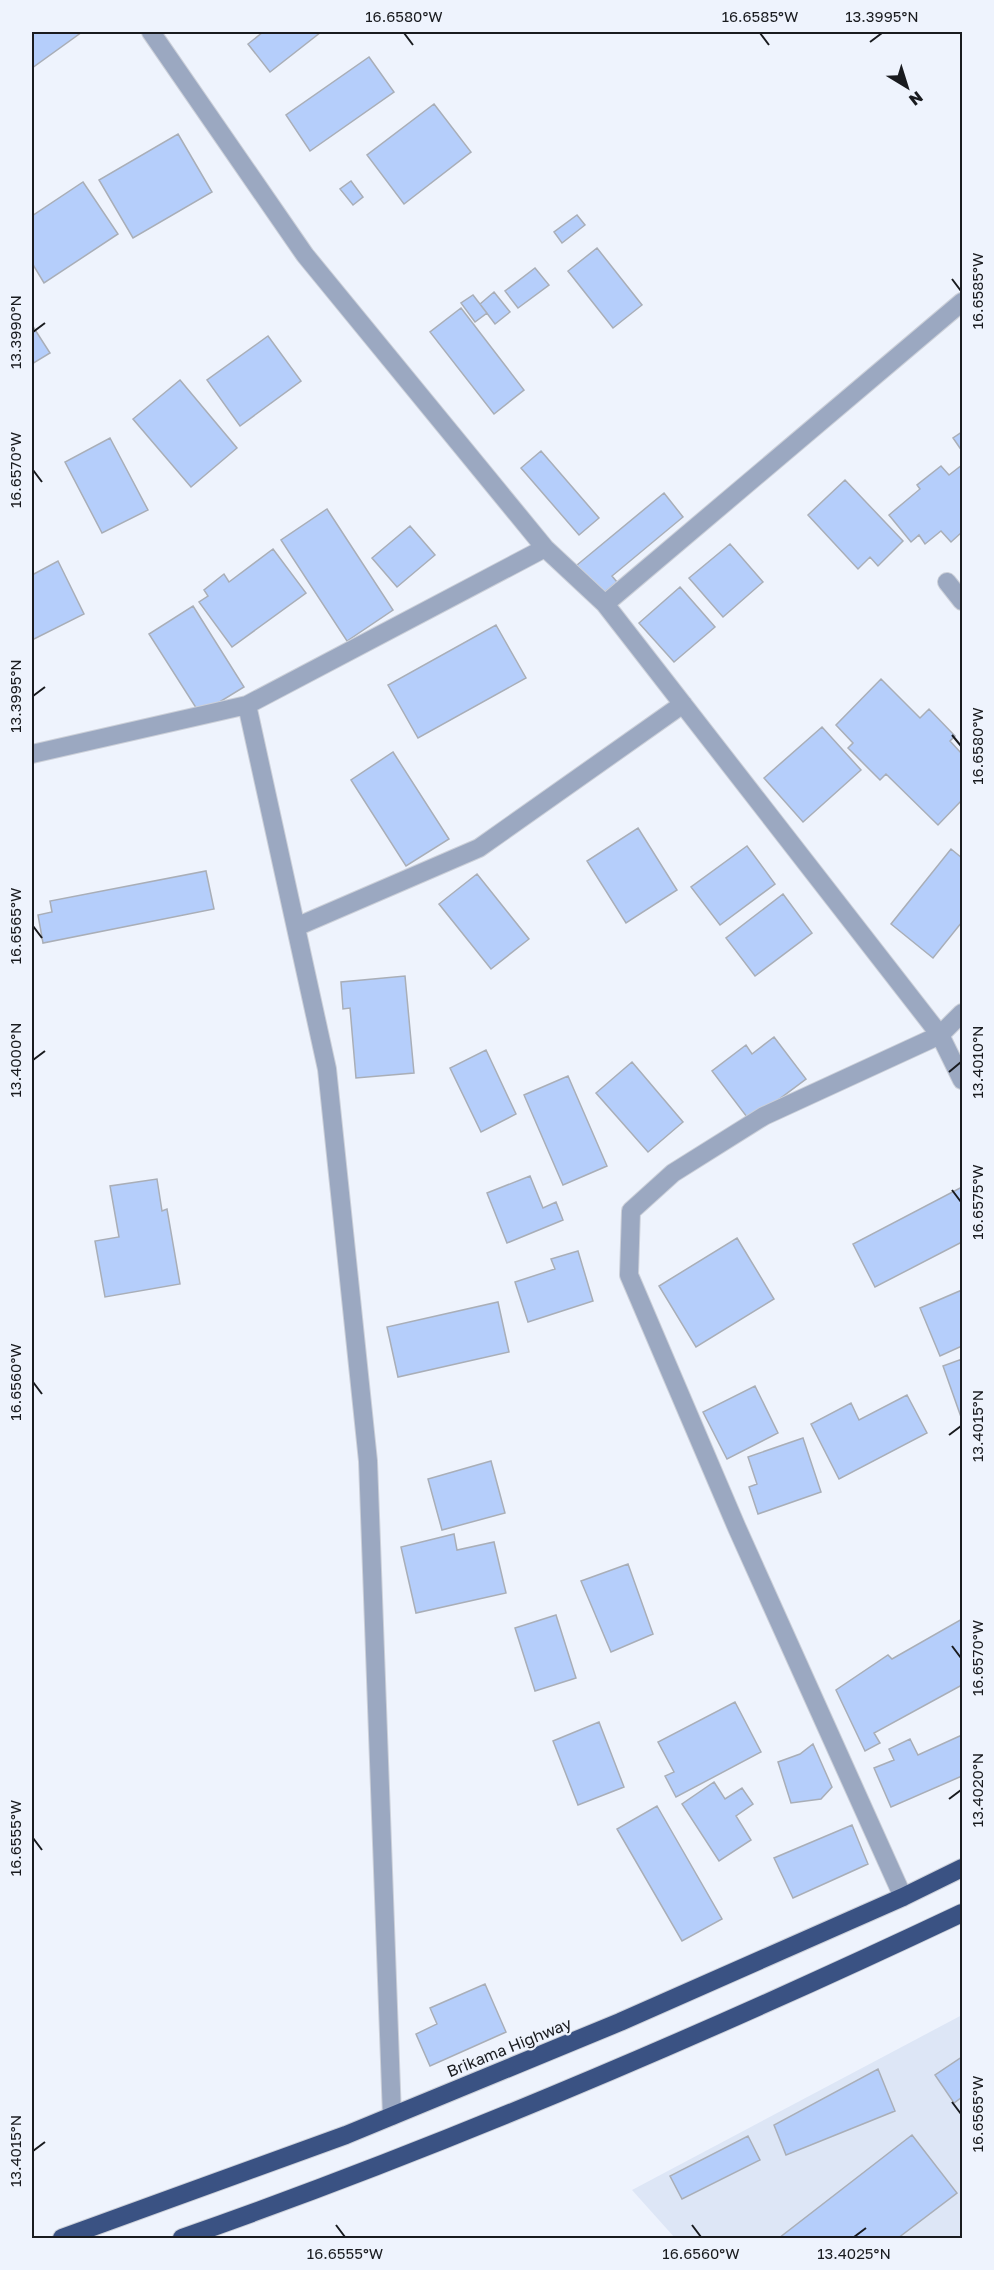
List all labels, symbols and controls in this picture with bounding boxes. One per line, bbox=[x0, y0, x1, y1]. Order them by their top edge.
text: 16.6580°W bbox=[365, 7, 443, 25]
text: 16.6585°W bbox=[722, 7, 798, 25]
text: 13.3995°N bbox=[845, 7, 919, 25]
north arrow bbox=[877, 57, 937, 117]
text: N bbox=[905, 87, 927, 110]
text: 16.6585°W bbox=[968, 253, 986, 329]
text: 13.3990°N bbox=[6, 295, 24, 369]
text: 16.6570°W bbox=[6, 432, 24, 508]
text: 13.3995°N bbox=[6, 659, 24, 733]
text: 16.6580°W bbox=[968, 707, 986, 785]
text: 16.6565°W bbox=[6, 888, 24, 964]
text: 13.4000°N bbox=[6, 1023, 24, 1097]
text: 13.4010°N bbox=[968, 1026, 986, 1098]
text: 16.6575°W bbox=[968, 1164, 986, 1240]
text: 16.6560°W bbox=[6, 1343, 24, 1421]
text: 13.4015°N bbox=[968, 1390, 986, 1462]
text: 16.6570°W bbox=[968, 1620, 986, 1696]
text: 13.4020°N bbox=[968, 1753, 986, 1827]
text: 16.6555°W bbox=[6, 1800, 24, 1876]
street label: Brikama Highway bbox=[444, 2013, 574, 2081]
text: 16.6565°W bbox=[968, 2076, 986, 2152]
text: 13.4015°N bbox=[6, 2115, 24, 2187]
text: 16.6555°W bbox=[307, 2244, 383, 2262]
text: 16.6560°W bbox=[662, 2244, 740, 2262]
text: 13.4025°N bbox=[817, 2244, 891, 2262]

